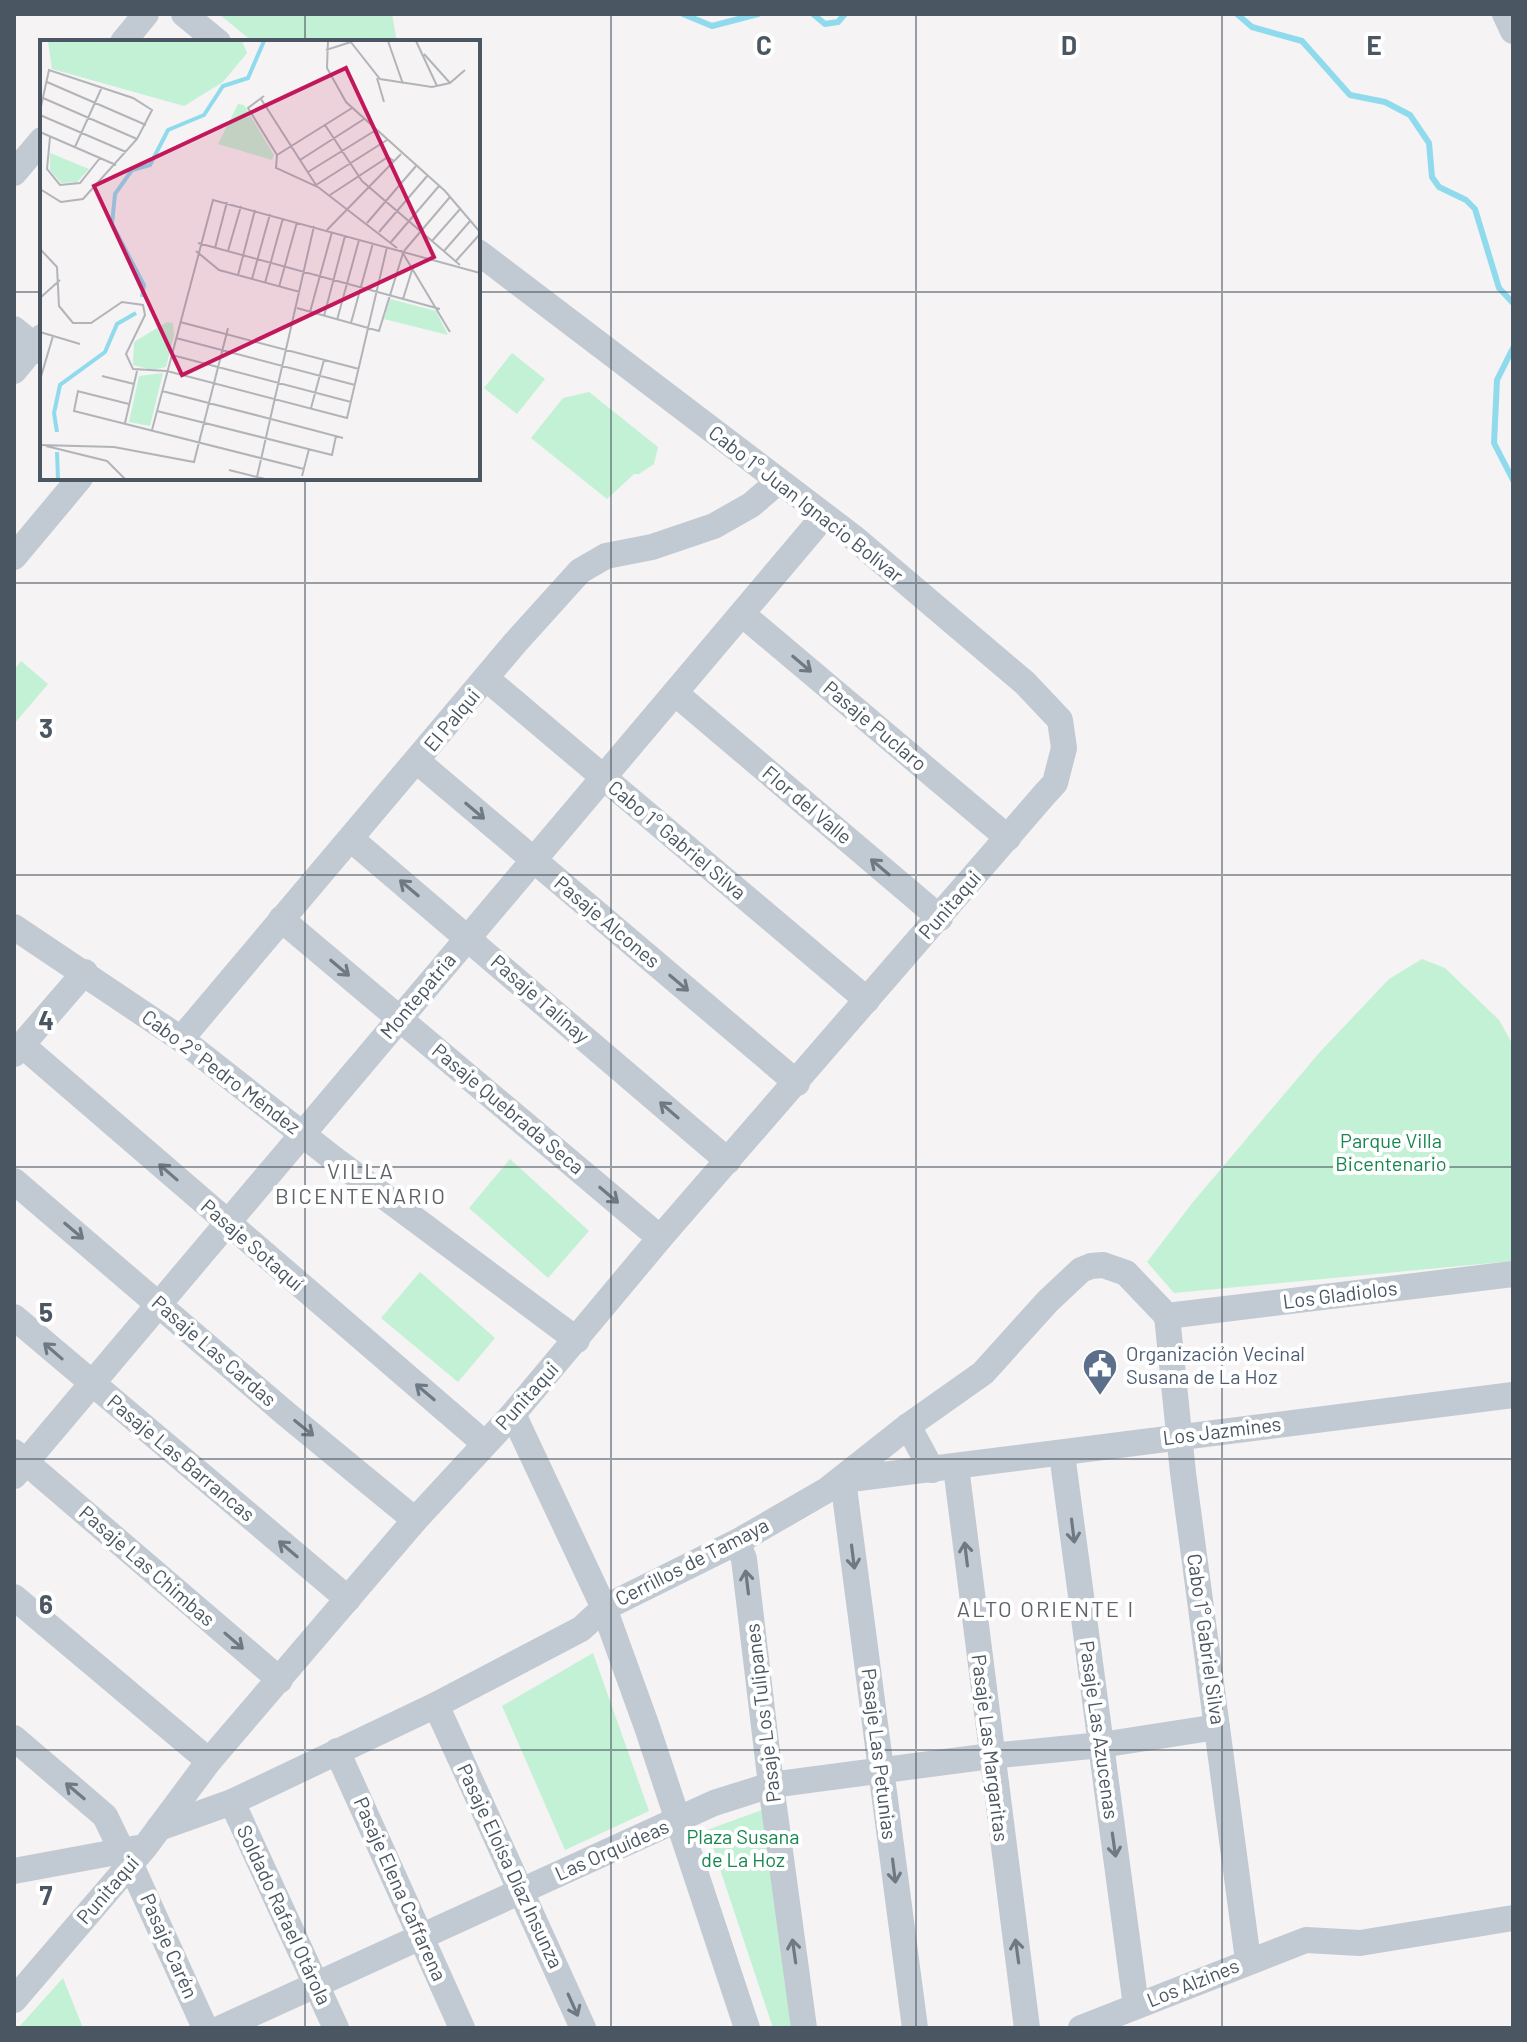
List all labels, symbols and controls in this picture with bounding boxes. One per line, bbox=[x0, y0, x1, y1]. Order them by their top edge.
text: C bbox=[756, 29, 772, 60]
text: D bbox=[1061, 29, 1077, 60]
text: E bbox=[1366, 29, 1382, 60]
inset map bbox=[40, 40, 480, 480]
street label: Cabo 1° Juan Ignacio Bolívar bbox=[705, 420, 909, 587]
one-way arrow bbox=[791, 655, 811, 673]
street label: Pasaje Puclaro bbox=[819, 675, 932, 775]
street label: El Palqui bbox=[418, 683, 484, 755]
text: 3 bbox=[39, 712, 53, 743]
street label: Flor del Valle bbox=[758, 760, 857, 849]
street label: Cabo 1° Gabriel Silva bbox=[604, 775, 751, 904]
one-way arrow bbox=[465, 801, 485, 819]
one-way arrow bbox=[871, 858, 891, 876]
street label: Punitaqui bbox=[913, 865, 985, 943]
street label: Pasaje Alcones bbox=[550, 870, 665, 972]
one-way arrow bbox=[399, 879, 420, 897]
street label: Montepatria bbox=[374, 948, 460, 1043]
street label: Pasaje Talinay bbox=[487, 949, 595, 1047]
one-way arrow bbox=[330, 959, 350, 977]
one-way arrow bbox=[668, 974, 688, 992]
text: 4 bbox=[38, 1004, 54, 1035]
street label: Cabo 2° Pedro Méndez bbox=[138, 1004, 305, 1138]
street label: Pasaje Quebrada Seca bbox=[428, 1038, 589, 1179]
one-way arrow bbox=[659, 1101, 680, 1119]
park label: Parque Villa Bicentenario bbox=[1335, 1128, 1447, 1175]
district label: VILLA BICENTENARIO bbox=[275, 1157, 447, 1208]
one-way arrow bbox=[158, 1163, 178, 1181]
one-way arrow bbox=[598, 1186, 619, 1204]
street label: Pasaje Sotaquí bbox=[197, 1193, 309, 1295]
one-way arrow bbox=[63, 1222, 83, 1240]
street label: Los Gladiolos bbox=[1281, 1275, 1398, 1313]
street label: Pasaje Las Cardas bbox=[148, 1290, 282, 1411]
text: 5 bbox=[39, 1296, 53, 1327]
place label: Organización Vecinal Susana de La Hoz bbox=[1126, 1341, 1305, 1388]
one-way arrow bbox=[44, 1342, 64, 1360]
public building icon: Organización Vecinal Susana de La Hoz bbox=[1081, 1347, 1119, 1397]
street label: Punitaqui bbox=[490, 1357, 563, 1434]
one-way arrow bbox=[415, 1383, 436, 1401]
street label: Pasaje Las Barrancas bbox=[103, 1389, 260, 1526]
street label: Los Jazmines bbox=[1161, 1411, 1282, 1449]
one-way arrow bbox=[293, 1419, 314, 1437]
street label: Pasaje Las Chimbas bbox=[75, 1500, 220, 1631]
street label: Cerrillos de Tamaya bbox=[611, 1512, 772, 1610]
one-way arrow bbox=[1065, 1517, 1080, 1544]
one-way arrow bbox=[279, 1540, 299, 1558]
one-way arrow bbox=[959, 1541, 974, 1568]
one-way arrow bbox=[846, 1544, 861, 1569]
street label: Cabo 1° Gabriel Silva bbox=[1183, 1552, 1231, 1726]
one-way arrow bbox=[739, 1569, 754, 1596]
text: 6 bbox=[39, 1588, 53, 1619]
district label: ALTO ORIENTE I bbox=[957, 1595, 1135, 1621]
street label: Pasaje Los Tulipanes bbox=[739, 1622, 785, 1804]
one-way arrow bbox=[224, 1632, 244, 1650]
street label: Pasaje Las Azucenas bbox=[1076, 1639, 1124, 1821]
street label: Pasaje Las Margaritas bbox=[968, 1653, 1014, 1843]
street label: Pasaje Las Petunias bbox=[858, 1667, 902, 1841]
street label: Pasaje Eloísa Díaz Insunza bbox=[453, 1759, 569, 1972]
one-way arrow bbox=[66, 1782, 86, 1800]
street label: Pasaje Elena Caffarena bbox=[350, 1793, 452, 1984]
street label: Las Orquídeas bbox=[551, 1813, 672, 1885]
street label: Soldado Rafael Otárola bbox=[233, 1821, 337, 2008]
park label: Plaza Susana de La Hoz bbox=[686, 1824, 800, 1871]
one-way arrow bbox=[1107, 1831, 1122, 1857]
street label: Punitaqui bbox=[71, 1850, 143, 1928]
one-way arrow bbox=[887, 1857, 902, 1883]
text: 7 bbox=[40, 1879, 53, 1910]
street label: Pasaje Carén bbox=[136, 1889, 204, 2002]
one-way arrow bbox=[1009, 1938, 1024, 1965]
one-way arrow bbox=[786, 1939, 801, 1964]
street label: Los Alzines bbox=[1143, 1953, 1242, 2011]
one-way arrow bbox=[566, 1993, 581, 2017]

